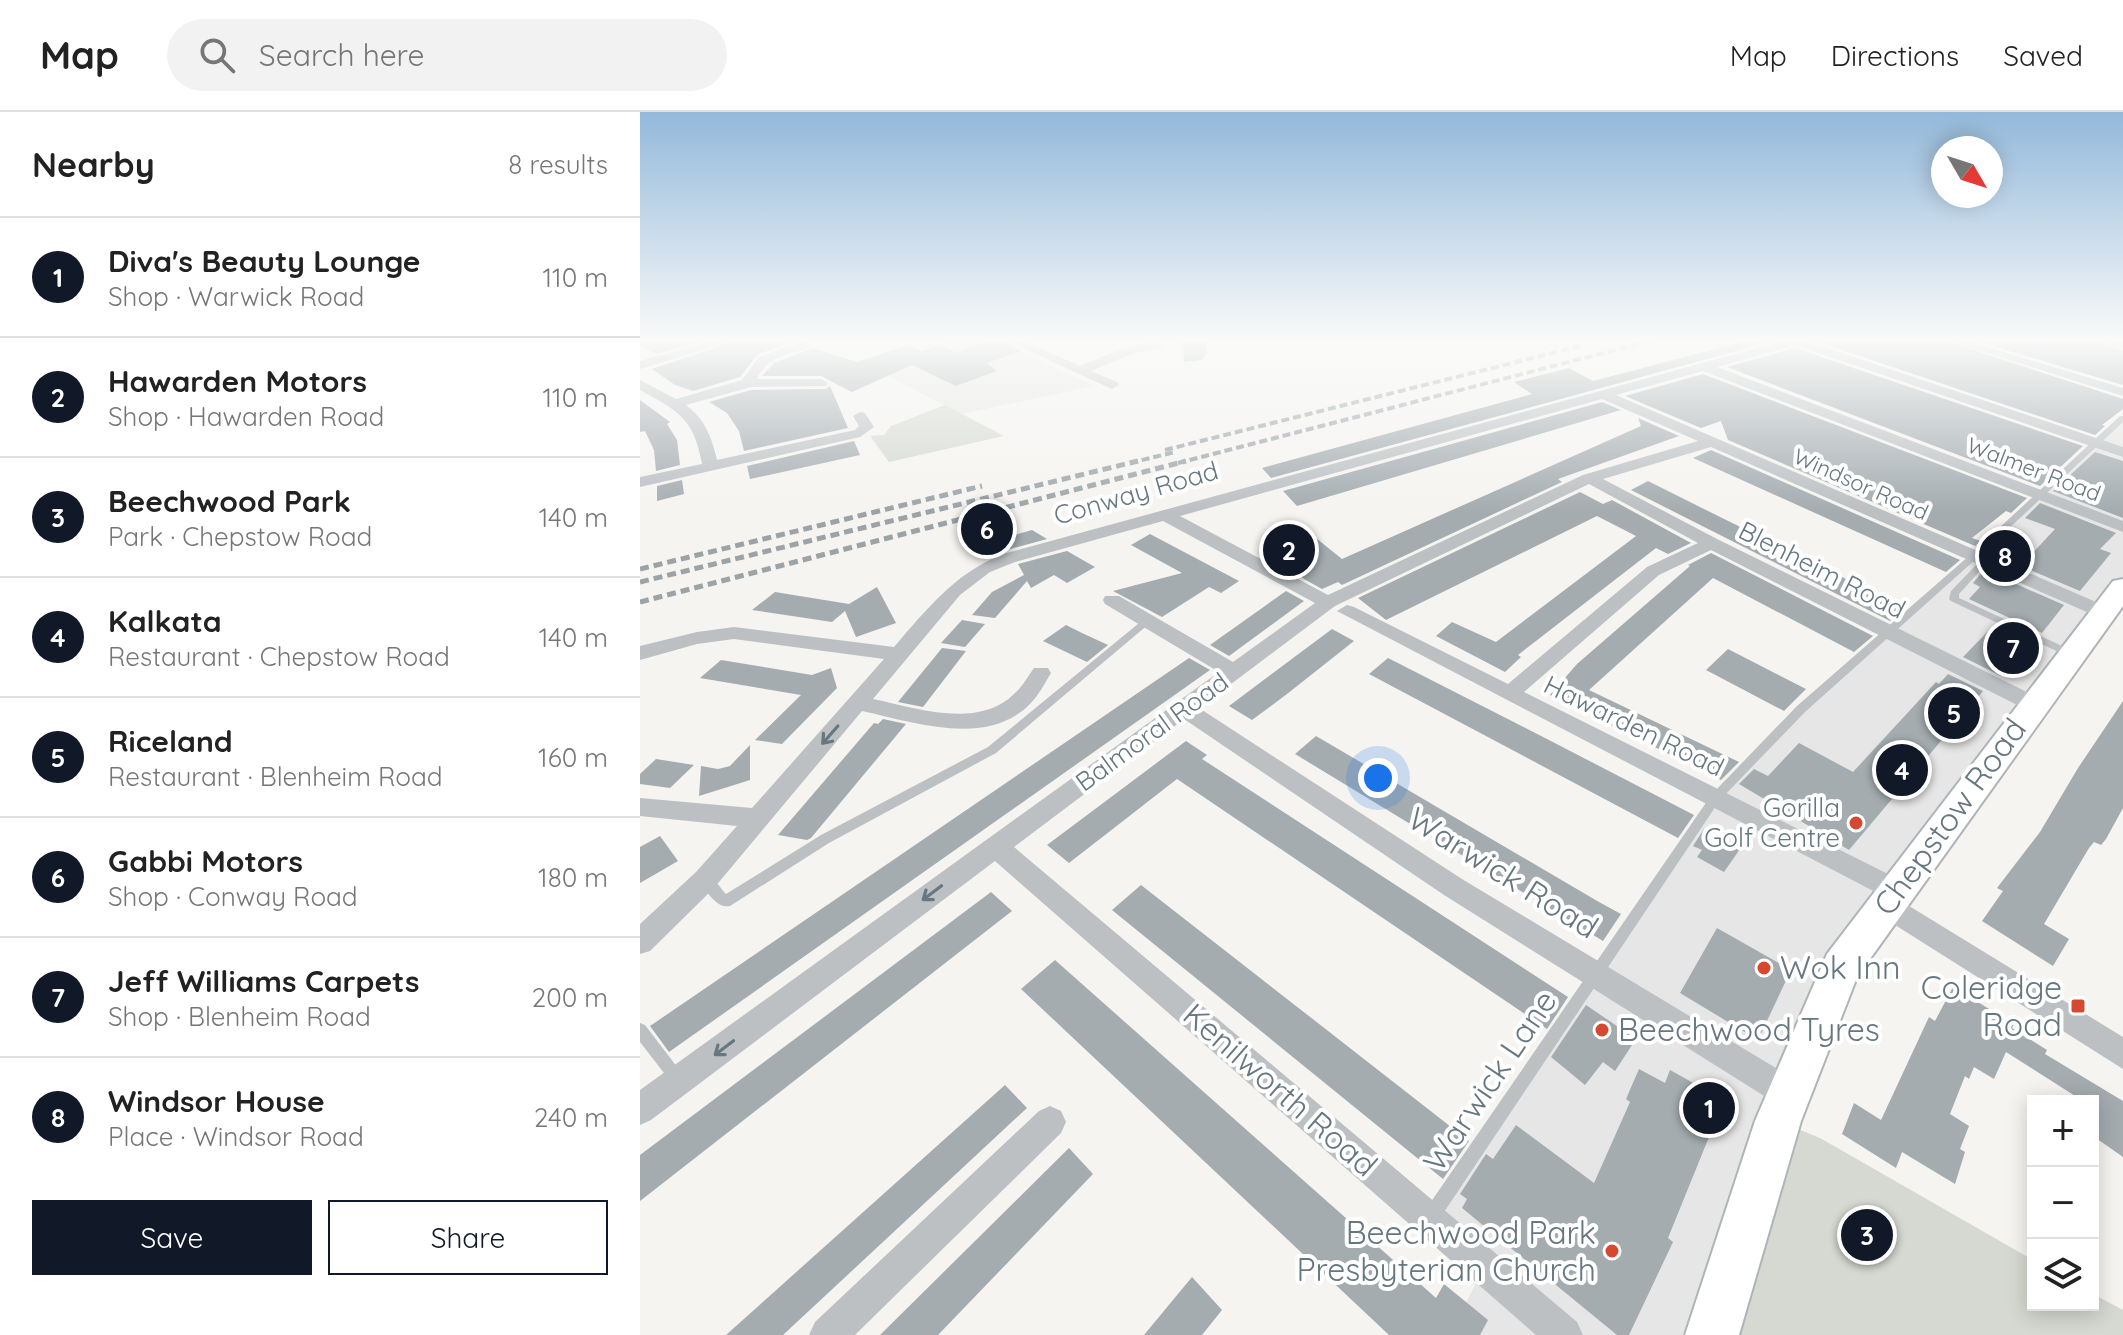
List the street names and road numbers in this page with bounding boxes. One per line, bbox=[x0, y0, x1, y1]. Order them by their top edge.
street label: Walmer Road bbox=[1963, 431, 2105, 507]
street label: Windsor Road bbox=[1789, 442, 1933, 526]
street label: Conway Road bbox=[1050, 453, 1222, 532]
street label: Blenheim Road bbox=[1733, 513, 1911, 626]
street label: Balmoral Road bbox=[1069, 665, 1235, 798]
street label: Hawarden Road bbox=[1539, 668, 1730, 783]
street label: Chepstow Road bbox=[1864, 710, 2034, 923]
street label: Warwick Road bbox=[1401, 798, 1606, 947]
street label: Warwick Lane bbox=[1414, 982, 1565, 1179]
street label: Kenilworth Road bbox=[1175, 994, 1386, 1184]

